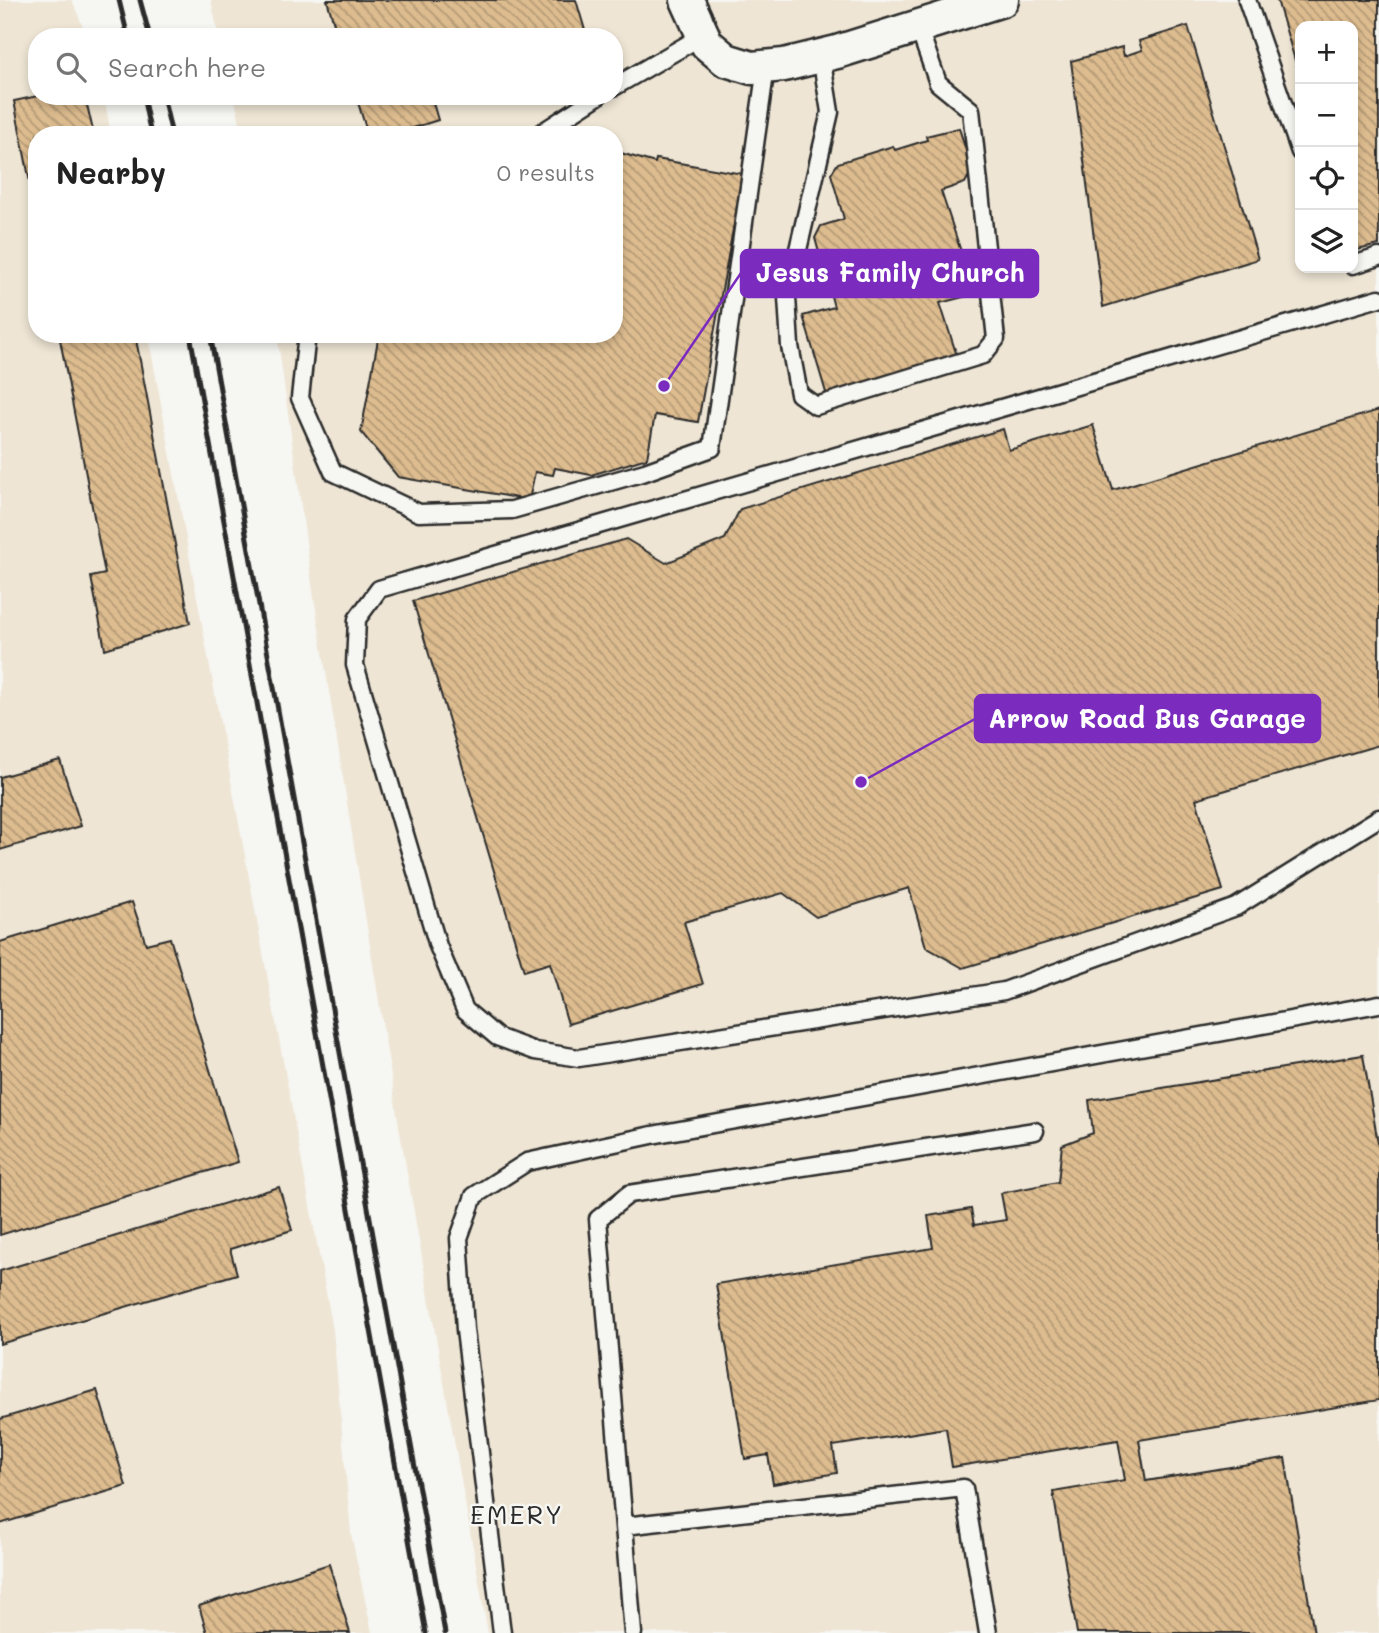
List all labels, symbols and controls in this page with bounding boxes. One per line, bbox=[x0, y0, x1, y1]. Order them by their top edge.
map controls bbox=[1295, 21, 1358, 273]
button: + bbox=[1295, 21, 1358, 84]
search box bbox=[28, 28, 623, 105]
icon: search bbox=[52, 48, 90, 86]
text: Search here bbox=[108, 50, 266, 84]
button: − bbox=[1295, 84, 1358, 147]
button: locate bbox=[1295, 147, 1358, 210]
text: Nearby bbox=[56, 152, 166, 192]
text: 0 results bbox=[497, 157, 595, 187]
button: layers bbox=[1295, 210, 1358, 273]
callout: Jesus Family Church bbox=[741, 250, 1038, 297]
text: Jesus Family Church bbox=[755, 255, 1025, 289]
callout: Arrow Road Bus Garage bbox=[975, 695, 1320, 742]
text: Arrow Road Bus Garage bbox=[988, 701, 1306, 735]
district label: EMERY bbox=[470, 1497, 564, 1531]

